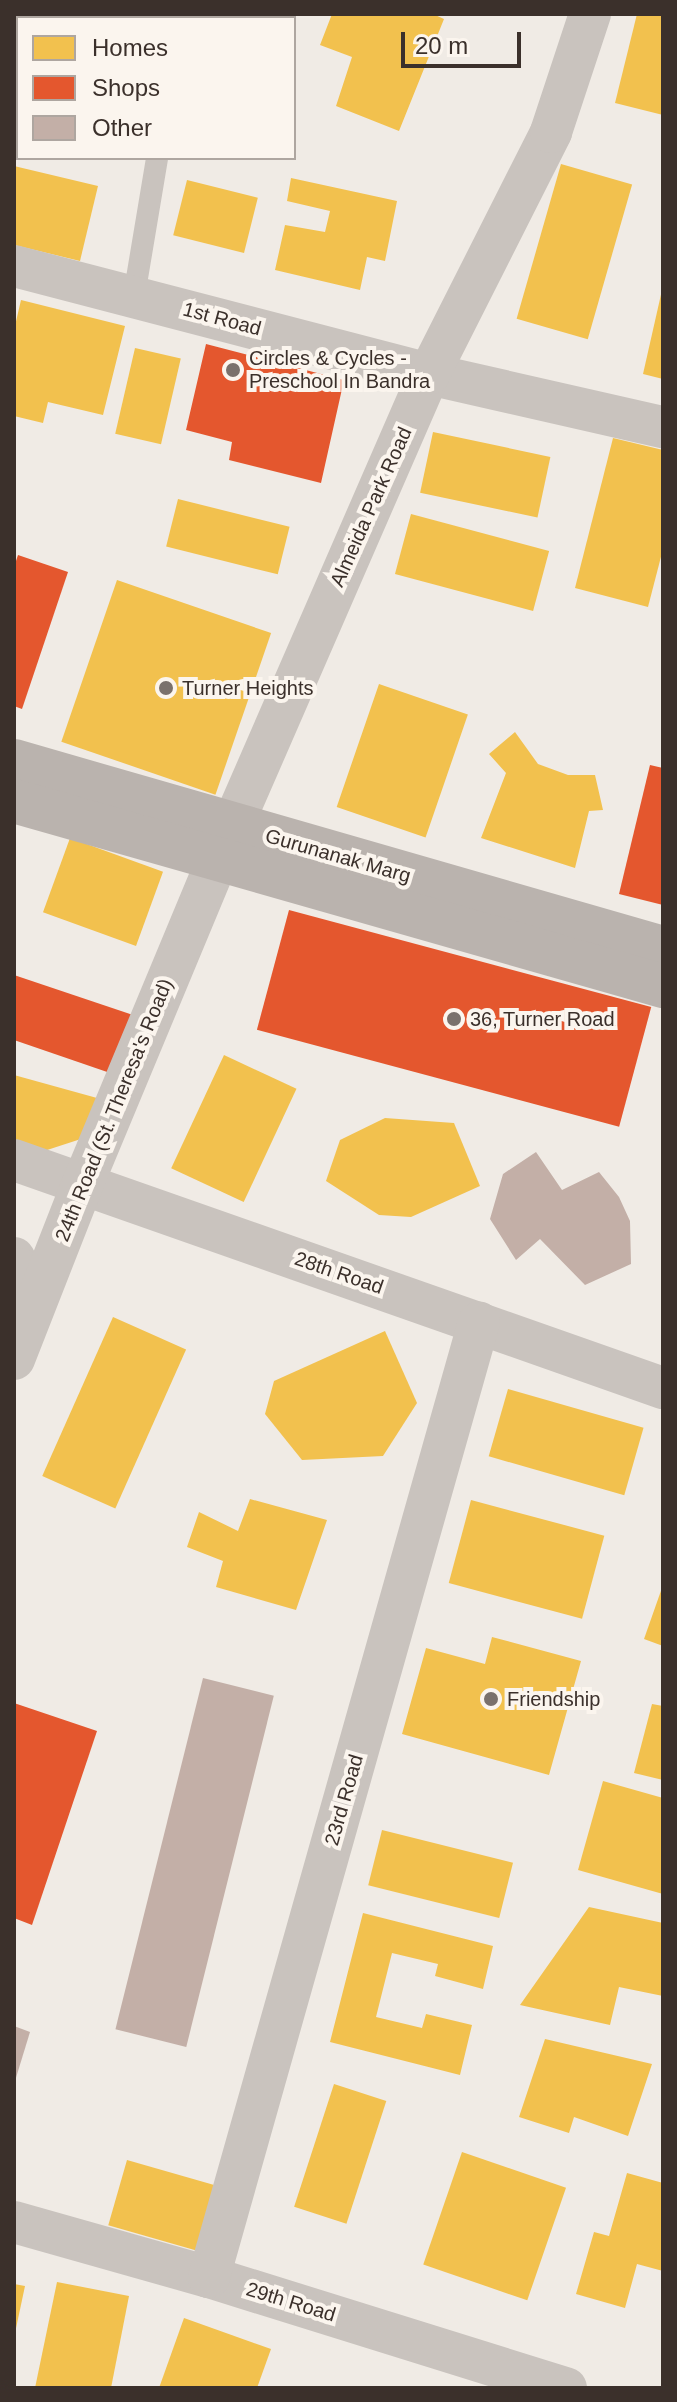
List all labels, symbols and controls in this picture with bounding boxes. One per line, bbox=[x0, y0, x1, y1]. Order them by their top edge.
legend bbox=[16, 16, 296, 160]
scale bar bbox=[405, 16, 525, 66]
text: 20 m bbox=[415, 32, 468, 59]
text: Homes bbox=[92, 34, 168, 61]
text: Shops bbox=[92, 74, 160, 101]
text: Other bbox=[92, 114, 152, 141]
street label: 1st Road bbox=[180, 297, 264, 341]
place label: Circles & Cycles - Preschool In Bandra bbox=[249, 346, 430, 393]
marker: Circles & Cycles - Preschool In Bandra bbox=[224, 361, 242, 379]
street label: Almeida Park Road bbox=[325, 423, 417, 591]
place label: Turner Heights bbox=[182, 676, 314, 700]
marker: Turner Heights bbox=[157, 679, 175, 697]
street label: Gurunanak Marg bbox=[263, 824, 413, 888]
street label: 24th Road (St. Theresa's Road) bbox=[50, 975, 178, 1245]
place label: 36, Turner Road bbox=[470, 1007, 615, 1031]
marker: 36, Turner Road bbox=[445, 1010, 463, 1028]
street label: 28th Road bbox=[291, 1247, 387, 1299]
place label: Friendship bbox=[507, 1687, 600, 1711]
marker: Friendship bbox=[482, 1690, 500, 1708]
street label: 23rd Road bbox=[320, 1752, 368, 1848]
street label: 29th Road bbox=[243, 2277, 339, 2327]

